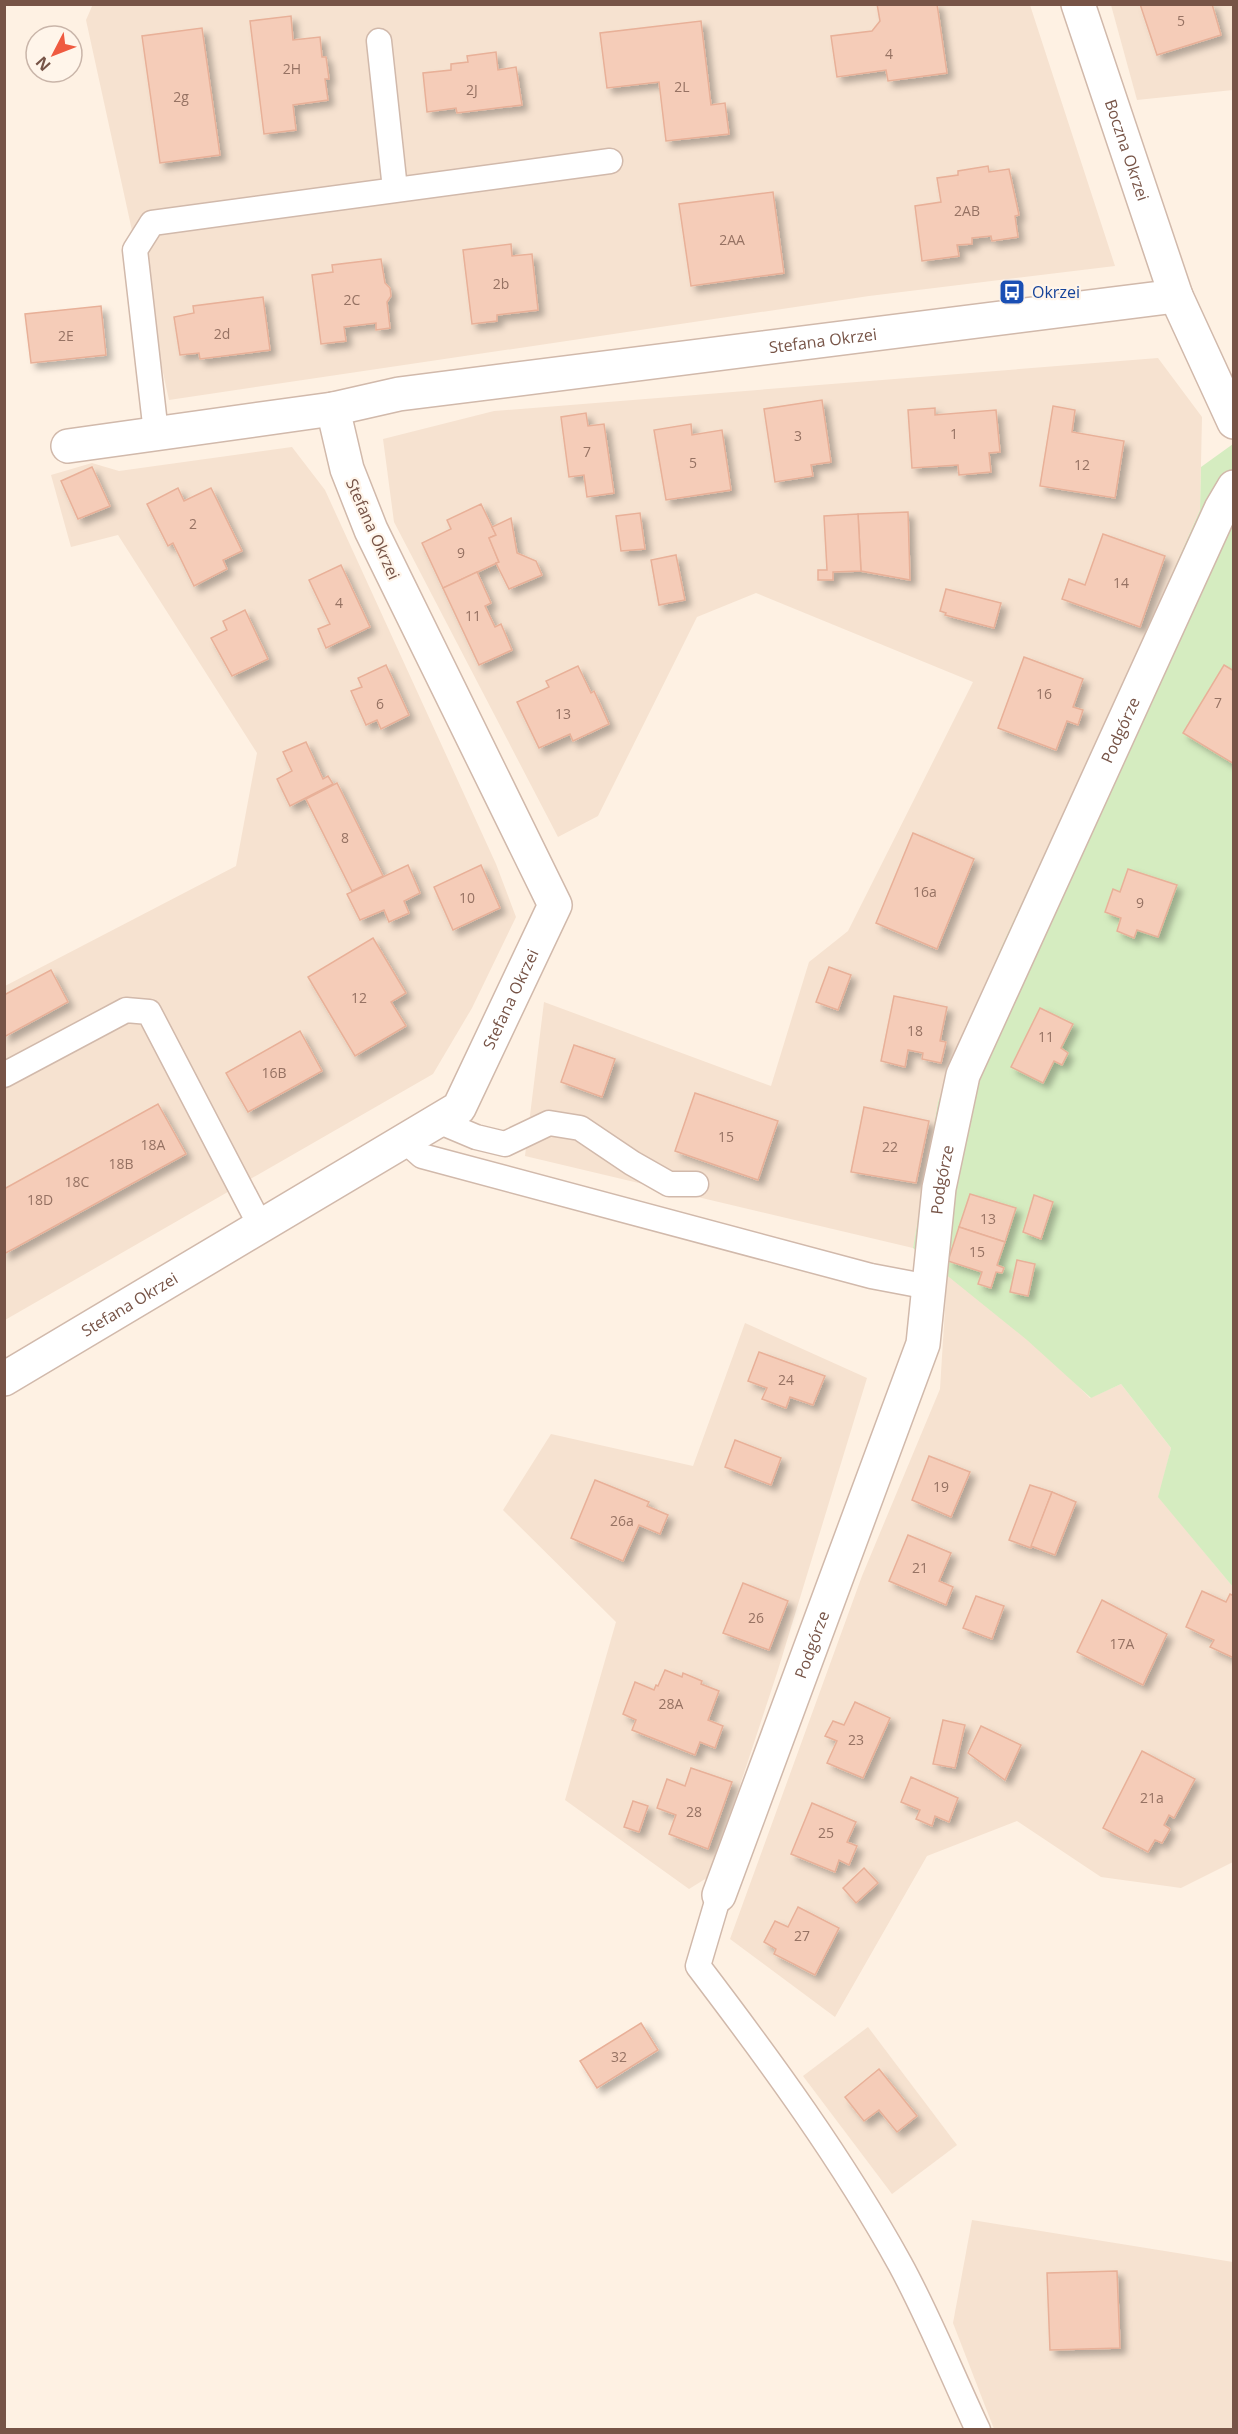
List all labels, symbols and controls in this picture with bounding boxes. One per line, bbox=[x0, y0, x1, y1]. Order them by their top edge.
house number: 5 bbox=[1177, 11, 1185, 30]
north arrow bbox=[24, 24, 84, 84]
house number: 4 bbox=[885, 44, 893, 63]
text: N bbox=[30, 52, 55, 76]
house number: 2H bbox=[283, 59, 301, 78]
house number: 2L bbox=[674, 77, 690, 96]
house number: 2J bbox=[466, 80, 478, 99]
house number: 2g bbox=[173, 87, 189, 106]
street label: Boczna Okrzei bbox=[1100, 96, 1154, 204]
house number: 2AB bbox=[954, 201, 980, 220]
house number: 2AA bbox=[719, 230, 745, 249]
house number: 2b bbox=[493, 274, 509, 293]
bus stop icon: Okrzei bbox=[997, 277, 1027, 307]
place label: Okrzei bbox=[1032, 281, 1080, 303]
house number: 2C bbox=[344, 290, 361, 309]
street label: Stefana Okrzei bbox=[768, 323, 878, 358]
house number: 2d bbox=[214, 324, 230, 343]
house number: 2E bbox=[58, 326, 74, 345]
house number: 1 bbox=[950, 424, 958, 443]
house number: 3 bbox=[794, 426, 802, 445]
house number: 7 bbox=[583, 442, 591, 461]
house number: 5 bbox=[689, 453, 697, 472]
house number: 12 bbox=[1074, 455, 1090, 474]
street label: Stefana Okrzei bbox=[341, 475, 405, 583]
house number: 2 bbox=[189, 514, 197, 533]
house number: 9 bbox=[457, 543, 465, 562]
house number: 14 bbox=[1113, 573, 1129, 592]
house number: 4 bbox=[335, 593, 343, 612]
house number: 11 bbox=[465, 606, 481, 625]
house number: 16 bbox=[1036, 684, 1052, 703]
street label: Podgórze bbox=[1096, 693, 1145, 767]
house number: 7 bbox=[1214, 693, 1222, 712]
house number: 6 bbox=[376, 694, 384, 713]
house number: 13 bbox=[555, 704, 571, 723]
house number: 8 bbox=[341, 828, 349, 847]
house number: 16a bbox=[913, 882, 937, 901]
house number: 10 bbox=[459, 888, 475, 907]
house number: 9 bbox=[1136, 893, 1144, 912]
street label: Stefana Okrzei bbox=[477, 945, 544, 1053]
house number: 12 bbox=[351, 988, 367, 1007]
house number: 18 bbox=[907, 1021, 923, 1040]
house number: 11 bbox=[1038, 1027, 1054, 1046]
house number: 16B bbox=[261, 1063, 287, 1082]
house number: 15 bbox=[718, 1127, 734, 1146]
house number: 18A bbox=[141, 1135, 166, 1154]
house number: 22 bbox=[882, 1137, 898, 1156]
street label: Podgórze bbox=[925, 1143, 959, 1216]
house number: 18B bbox=[108, 1154, 134, 1173]
house number: 18C bbox=[65, 1172, 90, 1191]
house number: 18D bbox=[27, 1190, 53, 1209]
house number: 13 bbox=[980, 1209, 996, 1228]
house number: 15 bbox=[969, 1242, 985, 1261]
street label: Stefana Okrzei bbox=[77, 1267, 182, 1342]
house number: 24 bbox=[778, 1370, 794, 1389]
house number: 19 bbox=[933, 1477, 949, 1496]
house number: 26a bbox=[610, 1511, 634, 1530]
house number: 21 bbox=[912, 1558, 928, 1577]
house number: 26 bbox=[748, 1608, 764, 1627]
street label: Podgórze bbox=[789, 1608, 834, 1681]
house number: 17A bbox=[1110, 1634, 1135, 1653]
house number: 28A bbox=[659, 1694, 684, 1713]
house number: 23 bbox=[848, 1730, 864, 1749]
house number: 21a bbox=[1140, 1788, 1164, 1807]
house number: 28 bbox=[686, 1802, 702, 1821]
house number: 25 bbox=[818, 1823, 834, 1842]
house number: 27 bbox=[794, 1926, 810, 1945]
house number: 32 bbox=[611, 2047, 627, 2066]

